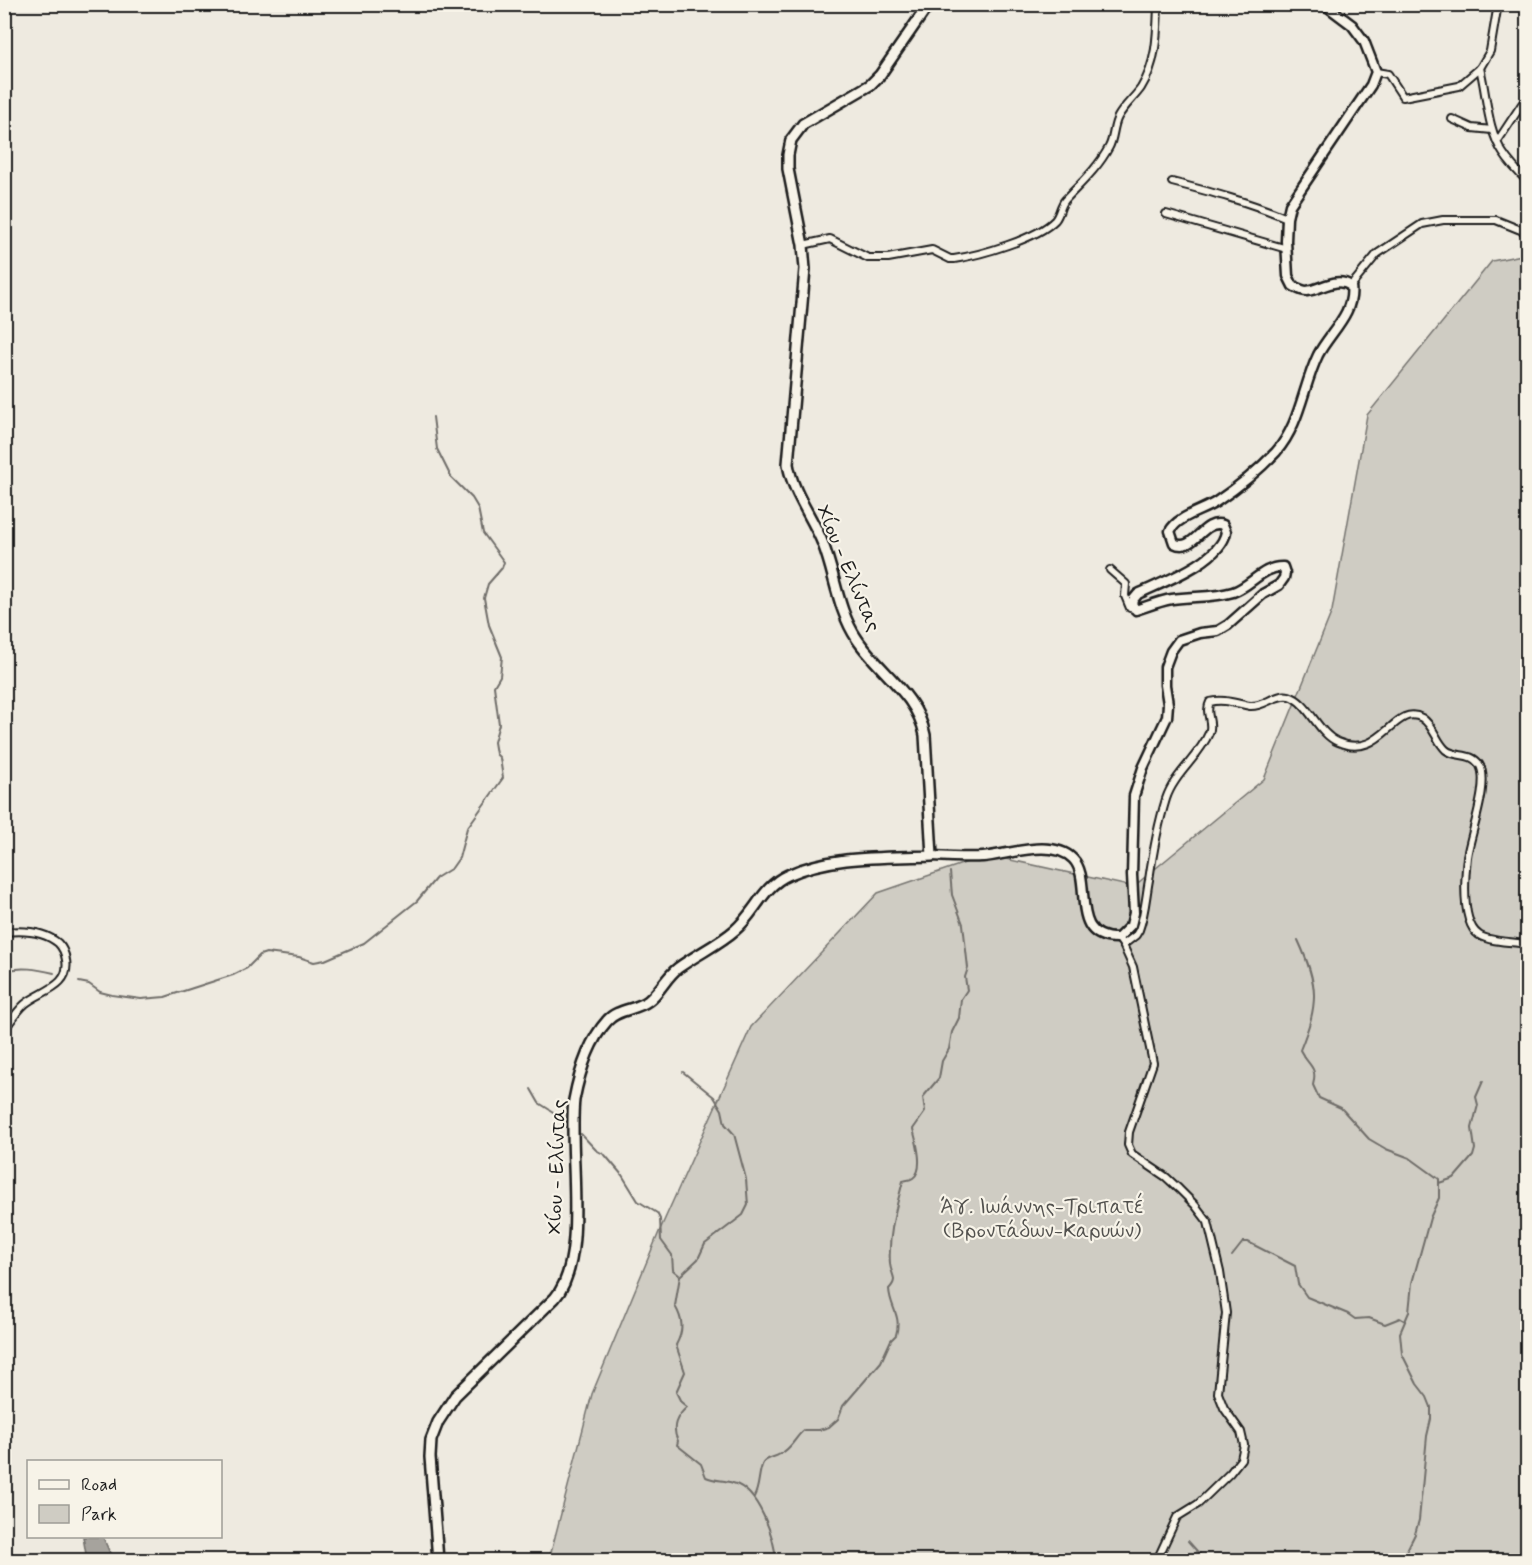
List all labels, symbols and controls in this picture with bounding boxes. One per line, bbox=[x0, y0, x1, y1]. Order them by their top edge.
street label: Χίου - Ελίντας bbox=[809, 501, 887, 636]
street label: Χίου - Ελίντας bbox=[541, 1099, 573, 1235]
park label: Άγ. Ιωάννης-Τριπατέ (Βροντάδων-Καρυών) bbox=[940, 1192, 1144, 1245]
legend bbox=[27, 1460, 222, 1538]
text: Road bbox=[81, 1473, 117, 1497]
text: Park bbox=[81, 1503, 117, 1527]

